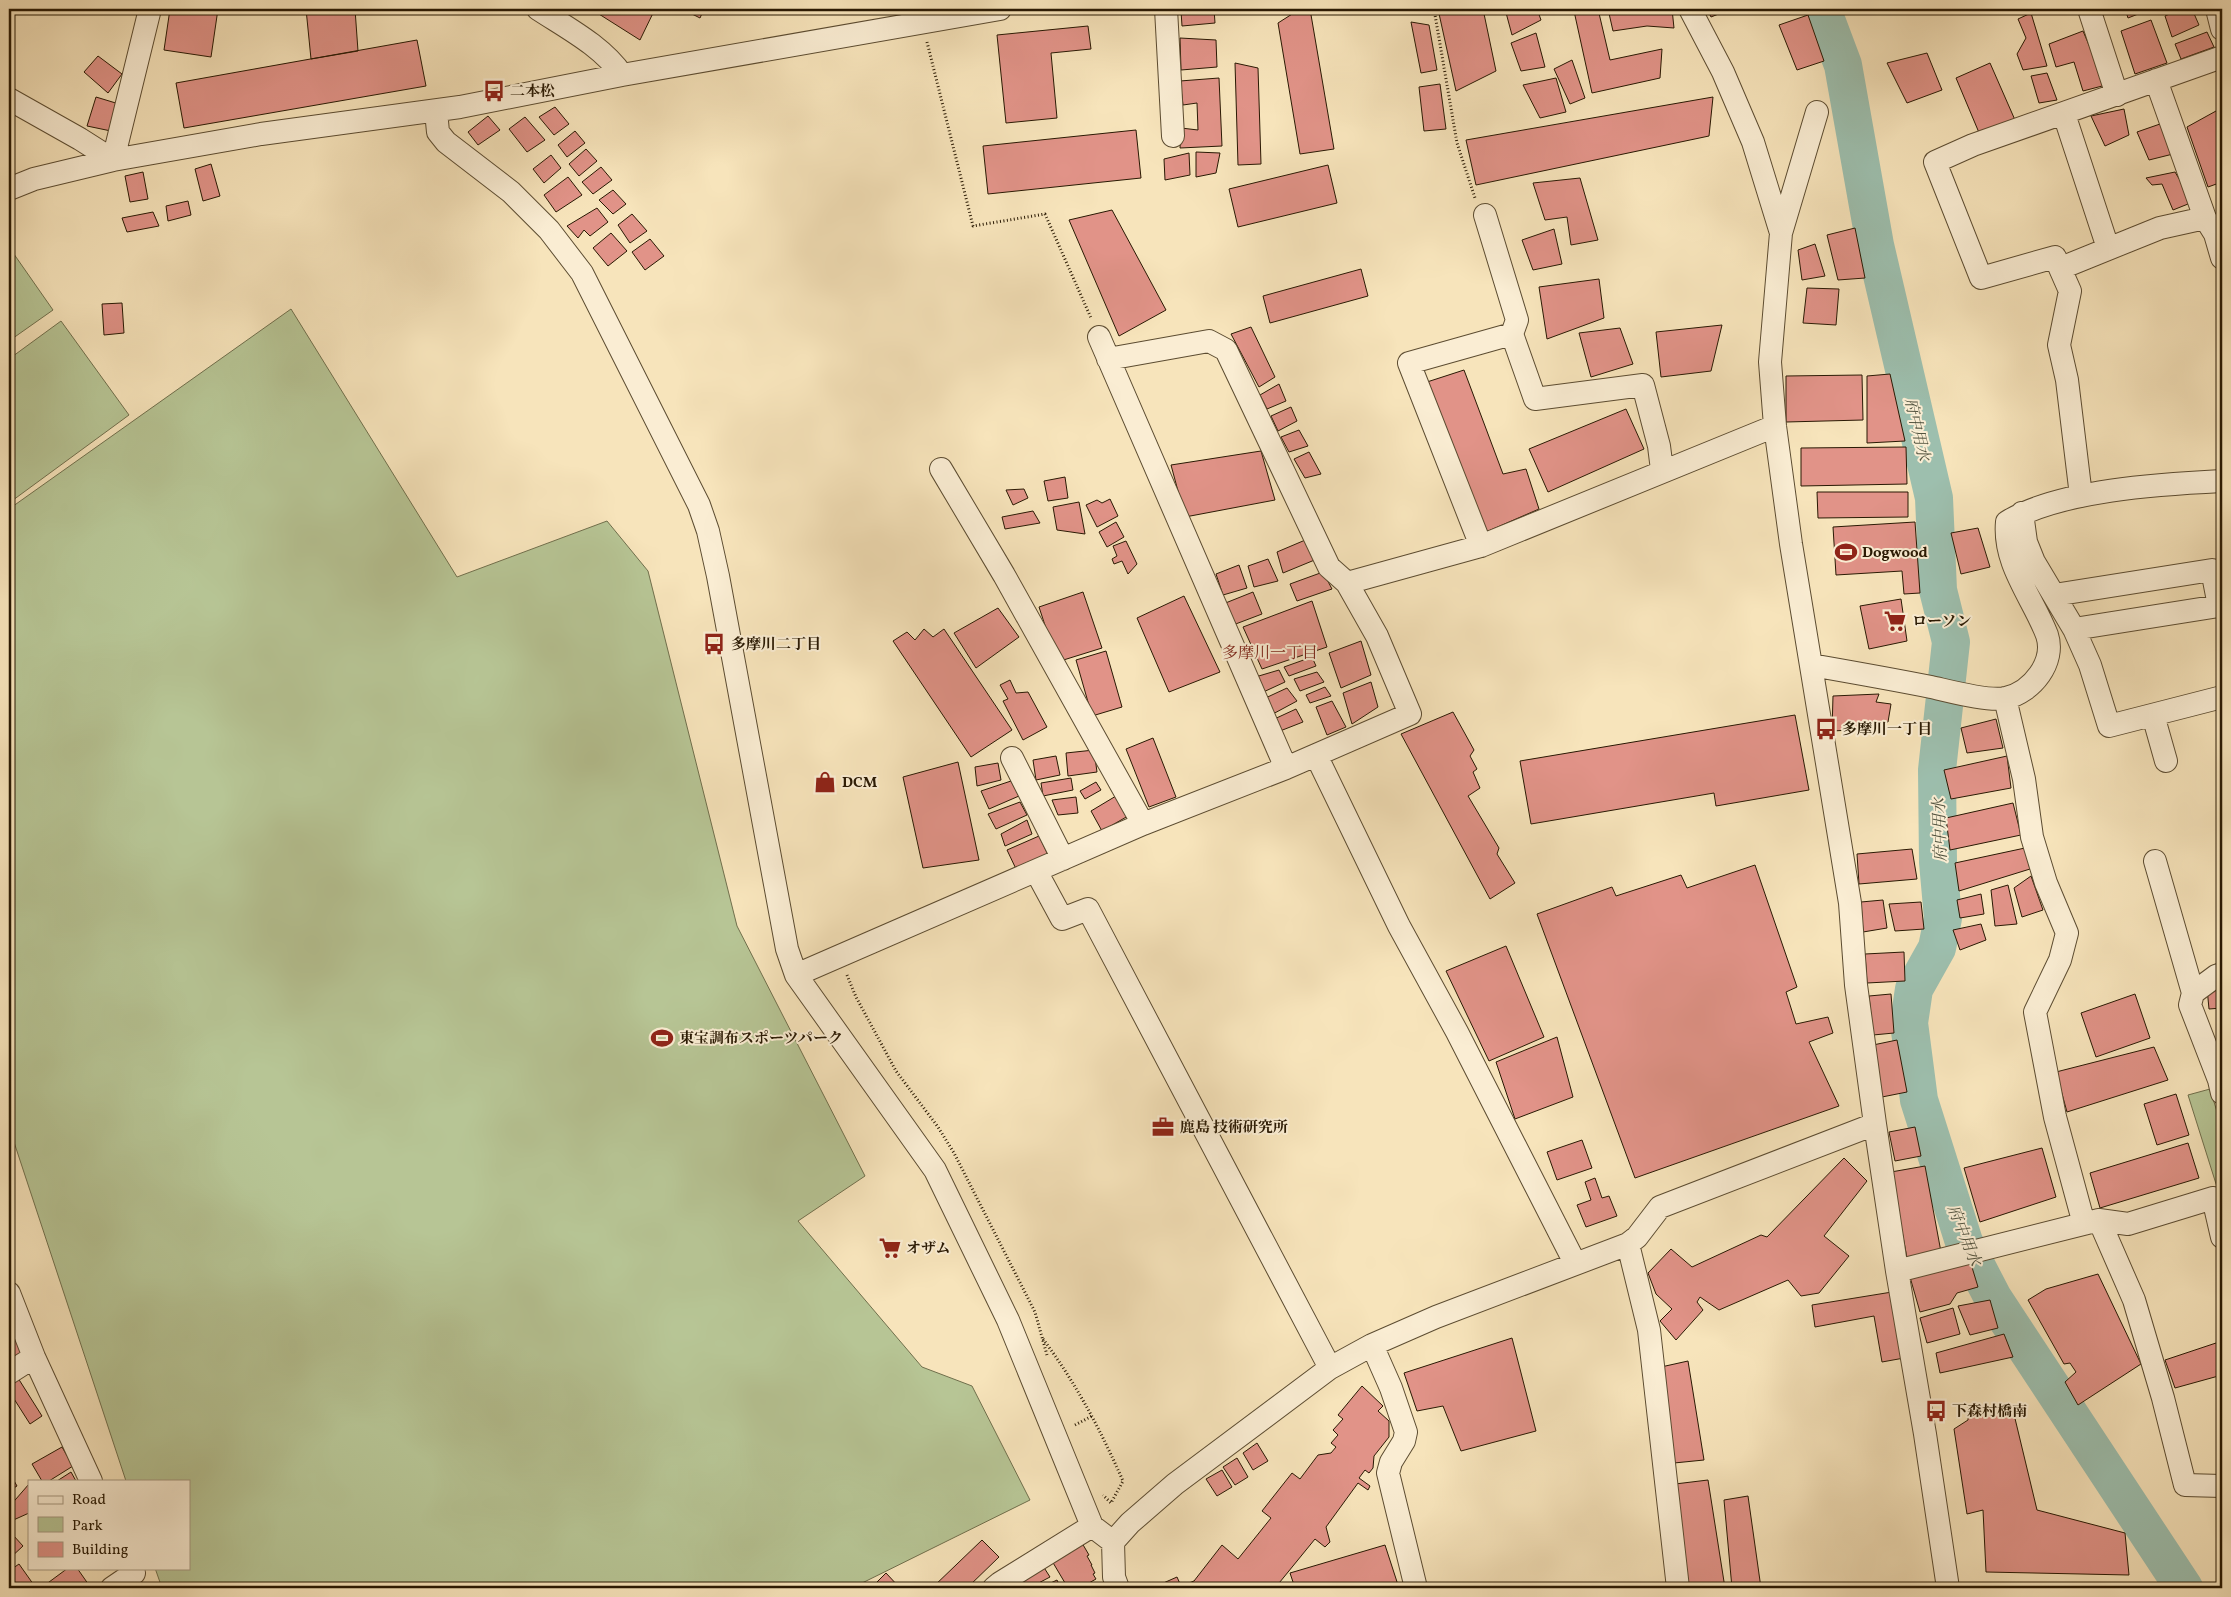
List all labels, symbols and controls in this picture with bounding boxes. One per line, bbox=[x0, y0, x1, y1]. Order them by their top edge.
bus stop icon: 二本松 bbox=[481, 78, 507, 104]
place label: 二本松 bbox=[510, 82, 555, 103]
water label: 府中用水 bbox=[1898, 396, 1934, 465]
sports icon: Dogwood bbox=[1833, 539, 1859, 565]
place label: Dogwood bbox=[1862, 543, 1928, 564]
supermarket icon: ローソン bbox=[1882, 608, 1908, 634]
place label: ローソン bbox=[1912, 612, 1971, 633]
bus stop icon: 多摩川二丁目 bbox=[701, 631, 727, 657]
place label: 多摩川二丁目 bbox=[731, 635, 821, 656]
district label: 多摩川一丁目 bbox=[1222, 643, 1318, 665]
bus stop icon: 多摩川一丁目 bbox=[1813, 716, 1839, 742]
place label: 多摩川一丁目 bbox=[1842, 720, 1932, 741]
shop icon: DCM bbox=[812, 769, 838, 795]
place label: DCM bbox=[842, 773, 878, 794]
water label: 府中用水 bbox=[1929, 796, 1953, 862]
sports icon: 東宝調布スポーツパーク bbox=[649, 1025, 675, 1051]
place label: 東宝調布スポーツパーク bbox=[679, 1029, 843, 1050]
office icon: 鹿島 技術研究所 bbox=[1150, 1114, 1176, 1140]
place label: 鹿島 技術研究所 bbox=[1180, 1118, 1288, 1139]
water label: 府中用水 bbox=[1941, 1202, 1986, 1271]
supermarket icon: オザム bbox=[877, 1235, 903, 1261]
place label: オザム bbox=[906, 1239, 950, 1260]
bus stop icon: 下森村橋南 bbox=[1923, 1398, 1949, 1424]
place label: 下森村橋南 bbox=[1952, 1402, 2027, 1423]
legend bbox=[28, 1480, 190, 1570]
text: Road bbox=[72, 1490, 106, 1511]
text: Park bbox=[72, 1516, 103, 1537]
text: Building bbox=[72, 1540, 129, 1561]

